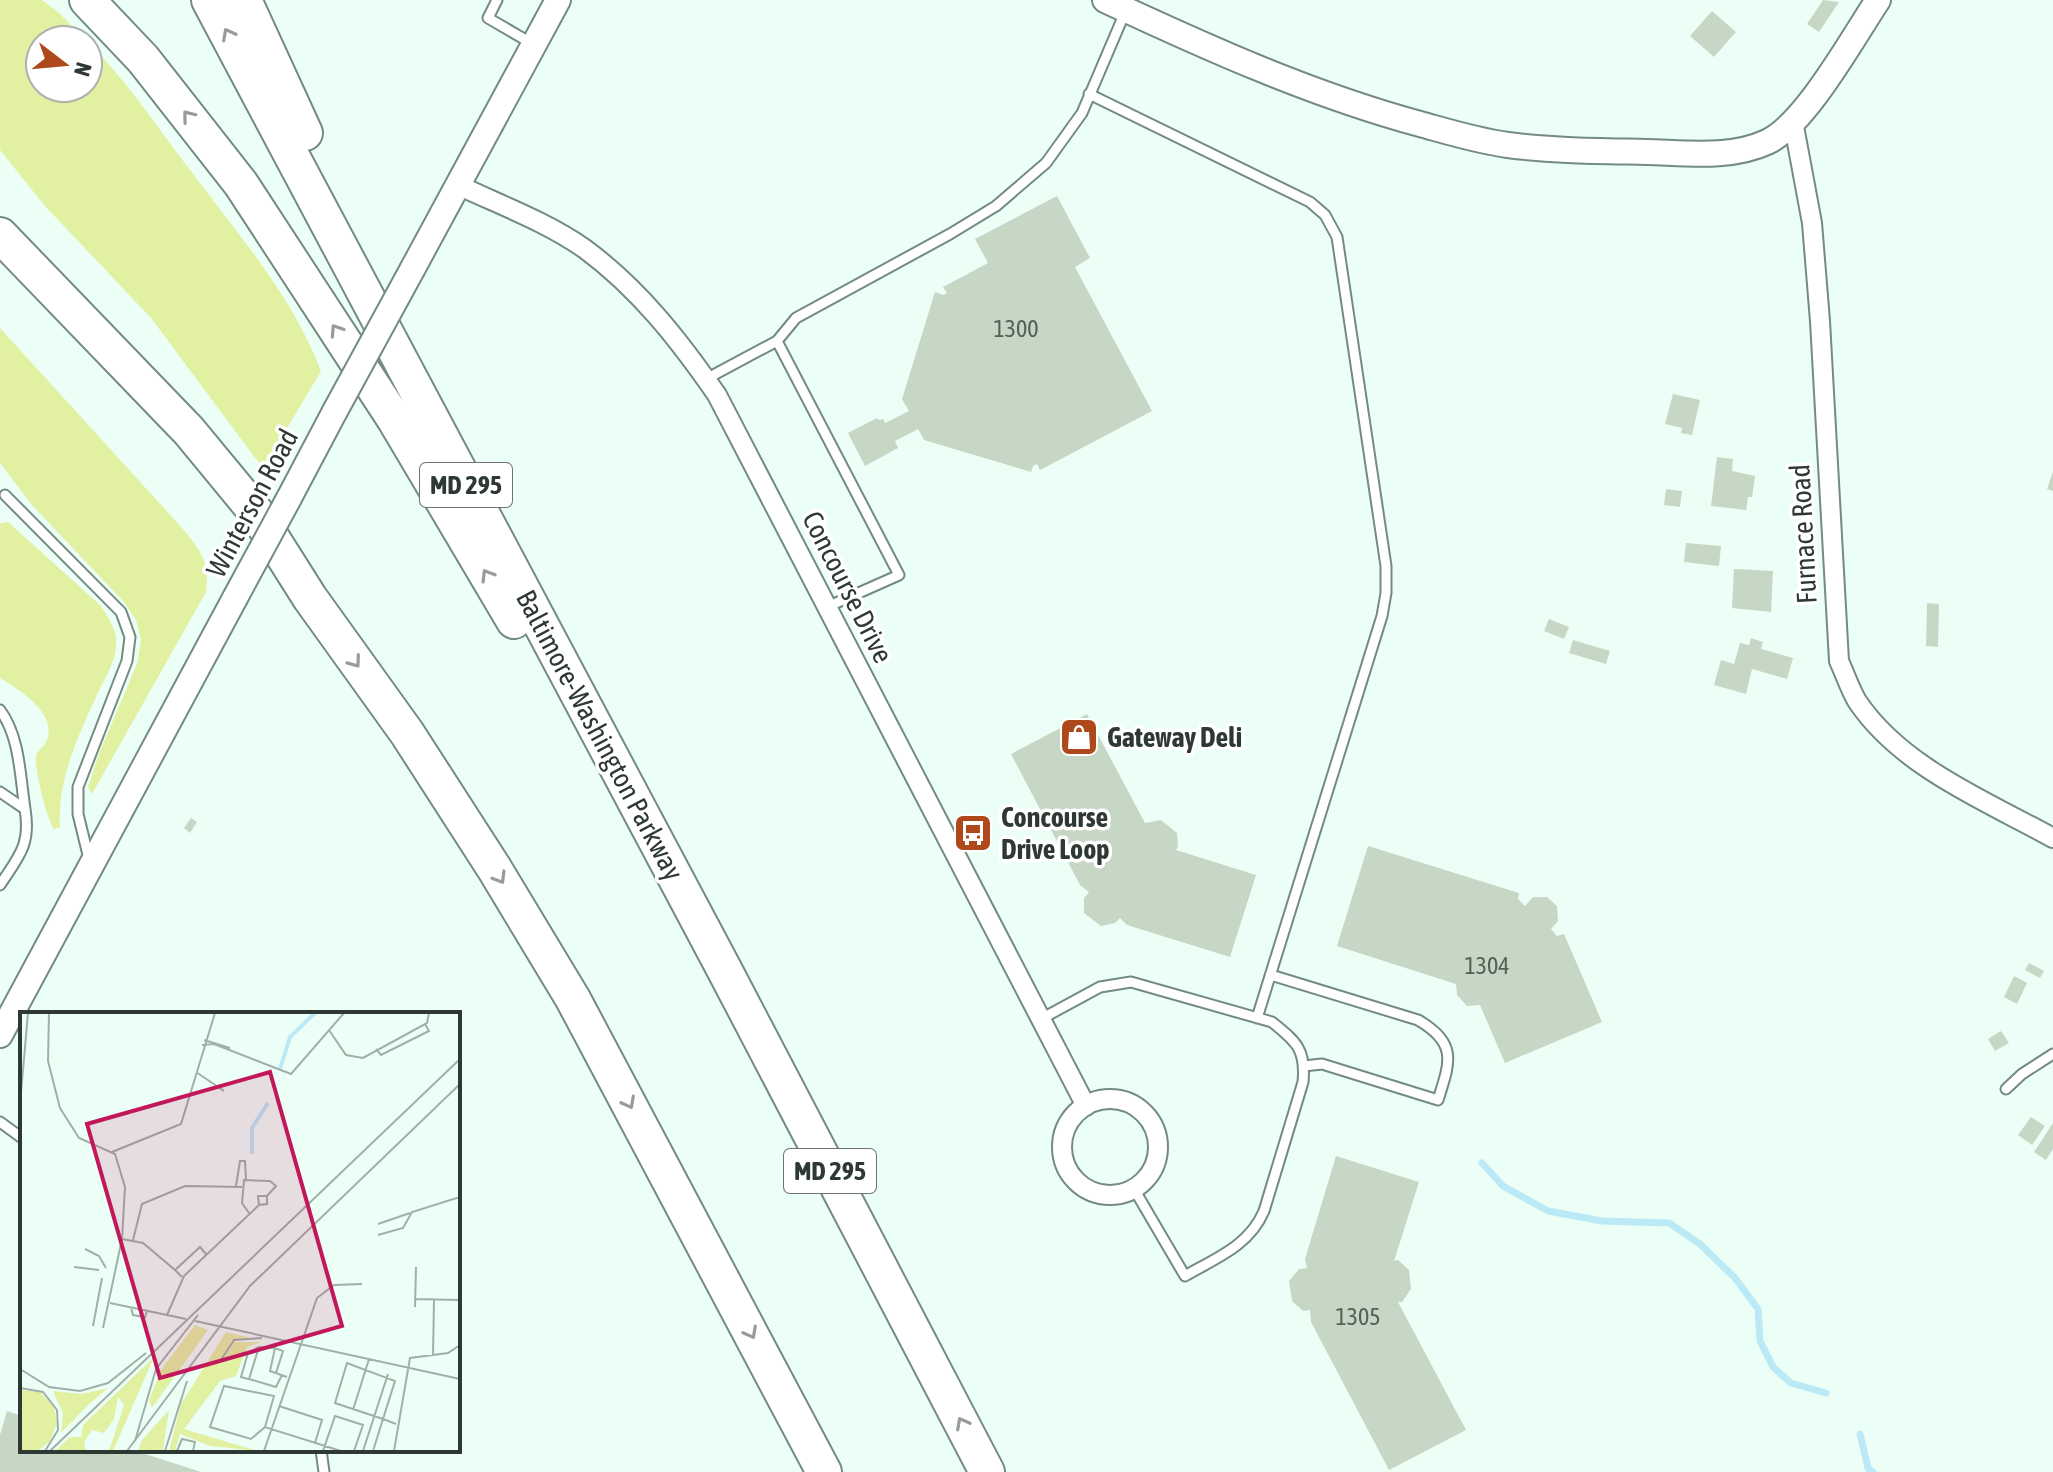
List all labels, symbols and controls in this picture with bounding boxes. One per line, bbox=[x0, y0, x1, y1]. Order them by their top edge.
north arrow bbox=[24, 24, 104, 104]
one-way arrow bbox=[222, 28, 237, 43]
text: N bbox=[69, 60, 98, 79]
one-way arrow bbox=[184, 110, 198, 125]
house number: 1300 bbox=[993, 315, 1039, 342]
one-way arrow bbox=[330, 324, 345, 338]
street label: Winterson Road bbox=[200, 424, 304, 582]
road number: MD 295 bbox=[420, 463, 512, 507]
street label: Furnace Road bbox=[1783, 463, 1823, 605]
street label: Concourse Drive bbox=[796, 506, 900, 668]
one-way arrow bbox=[481, 569, 497, 584]
street label: Baltimore-Washington Parkway bbox=[510, 585, 690, 885]
one-way arrow bbox=[346, 653, 360, 667]
shop icon: Gateway Deli bbox=[1058, 716, 1100, 758]
place label: Gateway Deli bbox=[1107, 721, 1242, 753]
place label: Concourse Drive Loop bbox=[1001, 801, 1110, 865]
bus stop icon: Concourse Drive Loop bbox=[952, 812, 994, 854]
one-way arrow bbox=[490, 869, 506, 884]
house number: 1304 bbox=[1464, 952, 1510, 979]
inset map bbox=[20, 1012, 460, 1452]
one-way arrow bbox=[619, 1095, 635, 1109]
road number: MD 295 bbox=[784, 1149, 876, 1193]
house number: 1305 bbox=[1335, 1303, 1381, 1330]
one-way arrow bbox=[741, 1325, 756, 1340]
one-way arrow bbox=[956, 1417, 971, 1431]

